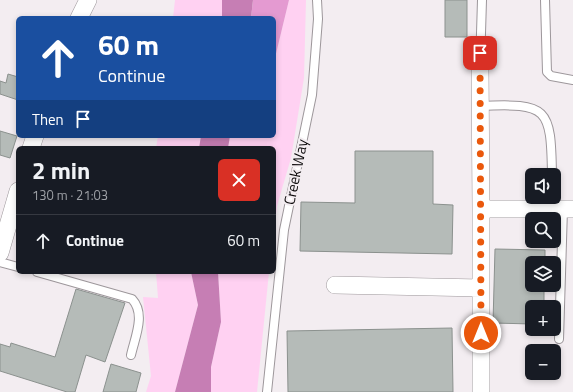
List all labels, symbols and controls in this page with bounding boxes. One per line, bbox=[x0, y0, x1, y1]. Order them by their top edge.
text: 60 m bbox=[98, 23, 159, 66]
icon: ahead bbox=[32, 32, 84, 84]
pin bbox=[463, 36, 497, 70]
icon: arrive bbox=[469, 42, 491, 64]
text: Continue bbox=[98, 62, 165, 89]
text: Then bbox=[32, 108, 64, 131]
icon: arrive bbox=[72, 108, 94, 130]
street label: Creek Way bbox=[277, 137, 314, 207]
text: 2 min bbox=[32, 152, 90, 188]
button: close bbox=[218, 159, 260, 201]
map controls bbox=[525, 168, 561, 380]
button: sound bbox=[525, 168, 561, 204]
text: 130 m · 21:03 bbox=[32, 185, 108, 205]
button: search bbox=[525, 212, 561, 248]
text: Continue bbox=[66, 229, 124, 252]
text: 60 m bbox=[227, 229, 260, 252]
icon: ahead bbox=[32, 230, 54, 252]
button: layers bbox=[525, 256, 561, 292]
button: + bbox=[525, 300, 561, 336]
position arrow bbox=[460, 312, 502, 354]
button: − bbox=[525, 344, 561, 380]

